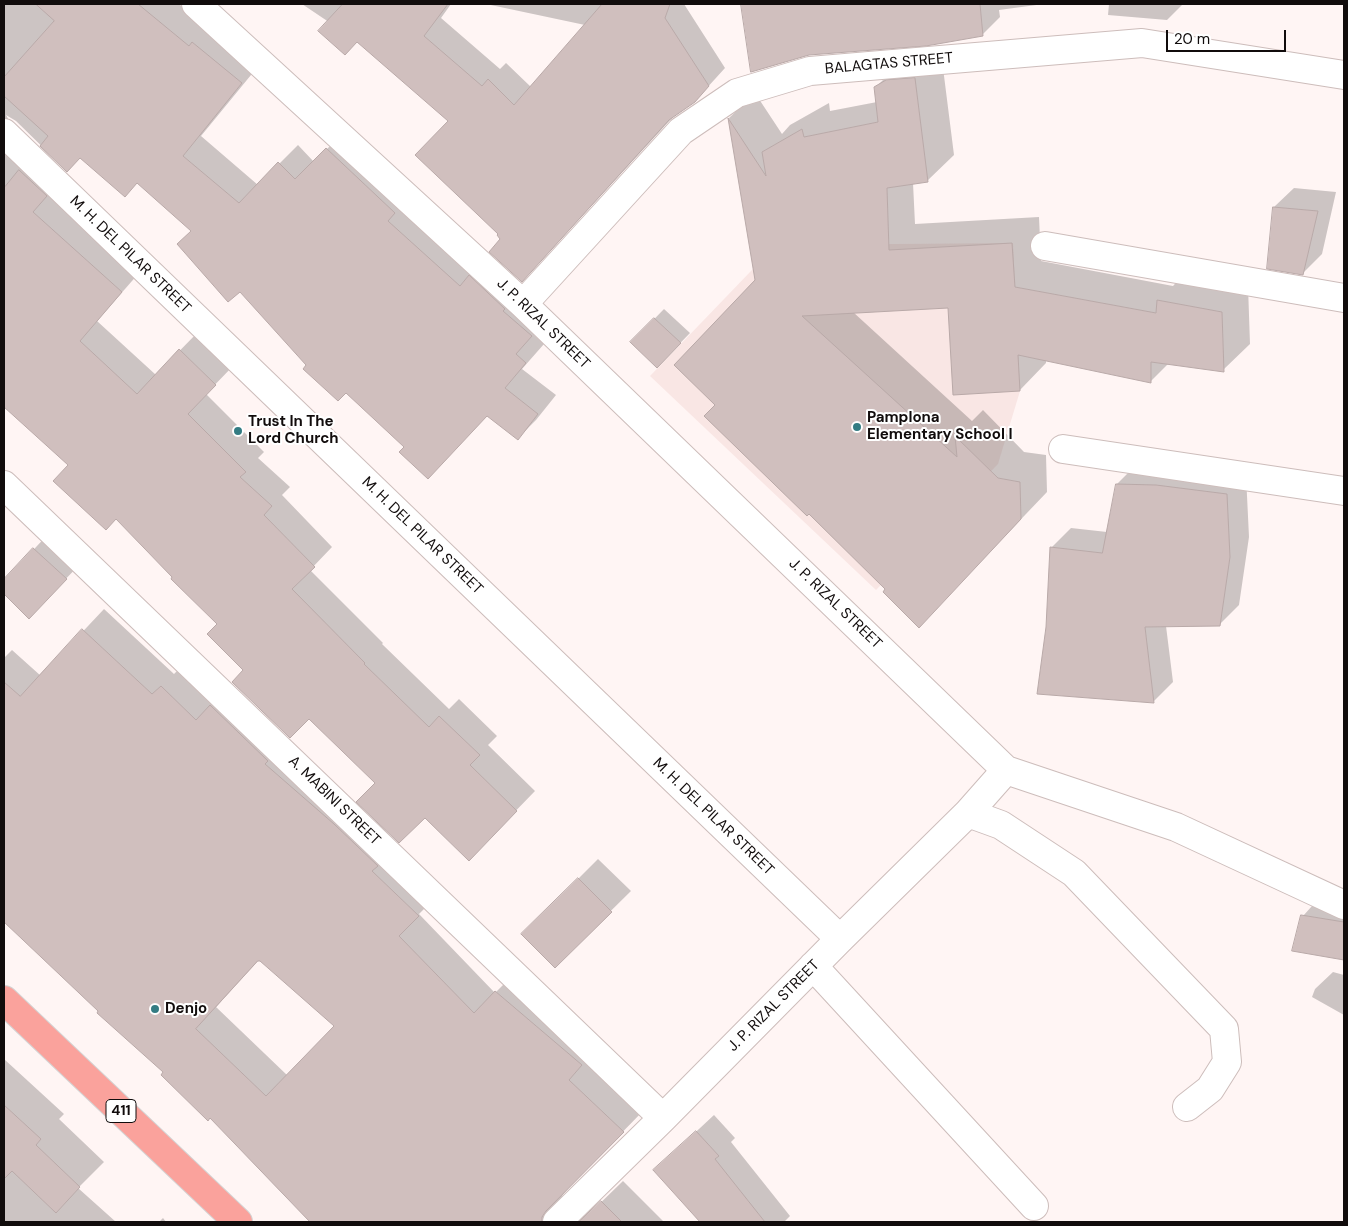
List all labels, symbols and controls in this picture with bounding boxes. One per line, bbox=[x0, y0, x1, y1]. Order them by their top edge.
scale bar bbox=[1168, 20, 1288, 52]
text: 20 m bbox=[1174, 29, 1210, 49]
street label: BALAGTAS STREET bbox=[824, 49, 954, 79]
street label: M. H. DEL PILAR STREET bbox=[66, 192, 194, 318]
street label: J. P. RIZAL STREET bbox=[493, 275, 593, 373]
place label: Pamplona Elementary School I bbox=[867, 409, 1013, 444]
place label: Trust In The Lord Church bbox=[248, 413, 339, 448]
marker: Pamplona Elementary School I bbox=[851, 421, 863, 433]
marker: Trust In The Lord Church bbox=[232, 425, 244, 437]
street label: M. H. DEL PILAR STREET bbox=[358, 473, 486, 599]
street label: J. P. RIZAL STREET bbox=[785, 555, 885, 653]
street label: A. MABINI STREET bbox=[284, 752, 384, 850]
street label: M. H. DEL PILAR STREET bbox=[649, 754, 777, 880]
street label: J. P. RIZAL STREET bbox=[724, 956, 824, 1056]
place label: Denjo bbox=[165, 1000, 207, 1018]
marker: Denjo bbox=[149, 1003, 161, 1015]
road number: 411 bbox=[106, 1100, 136, 1122]

